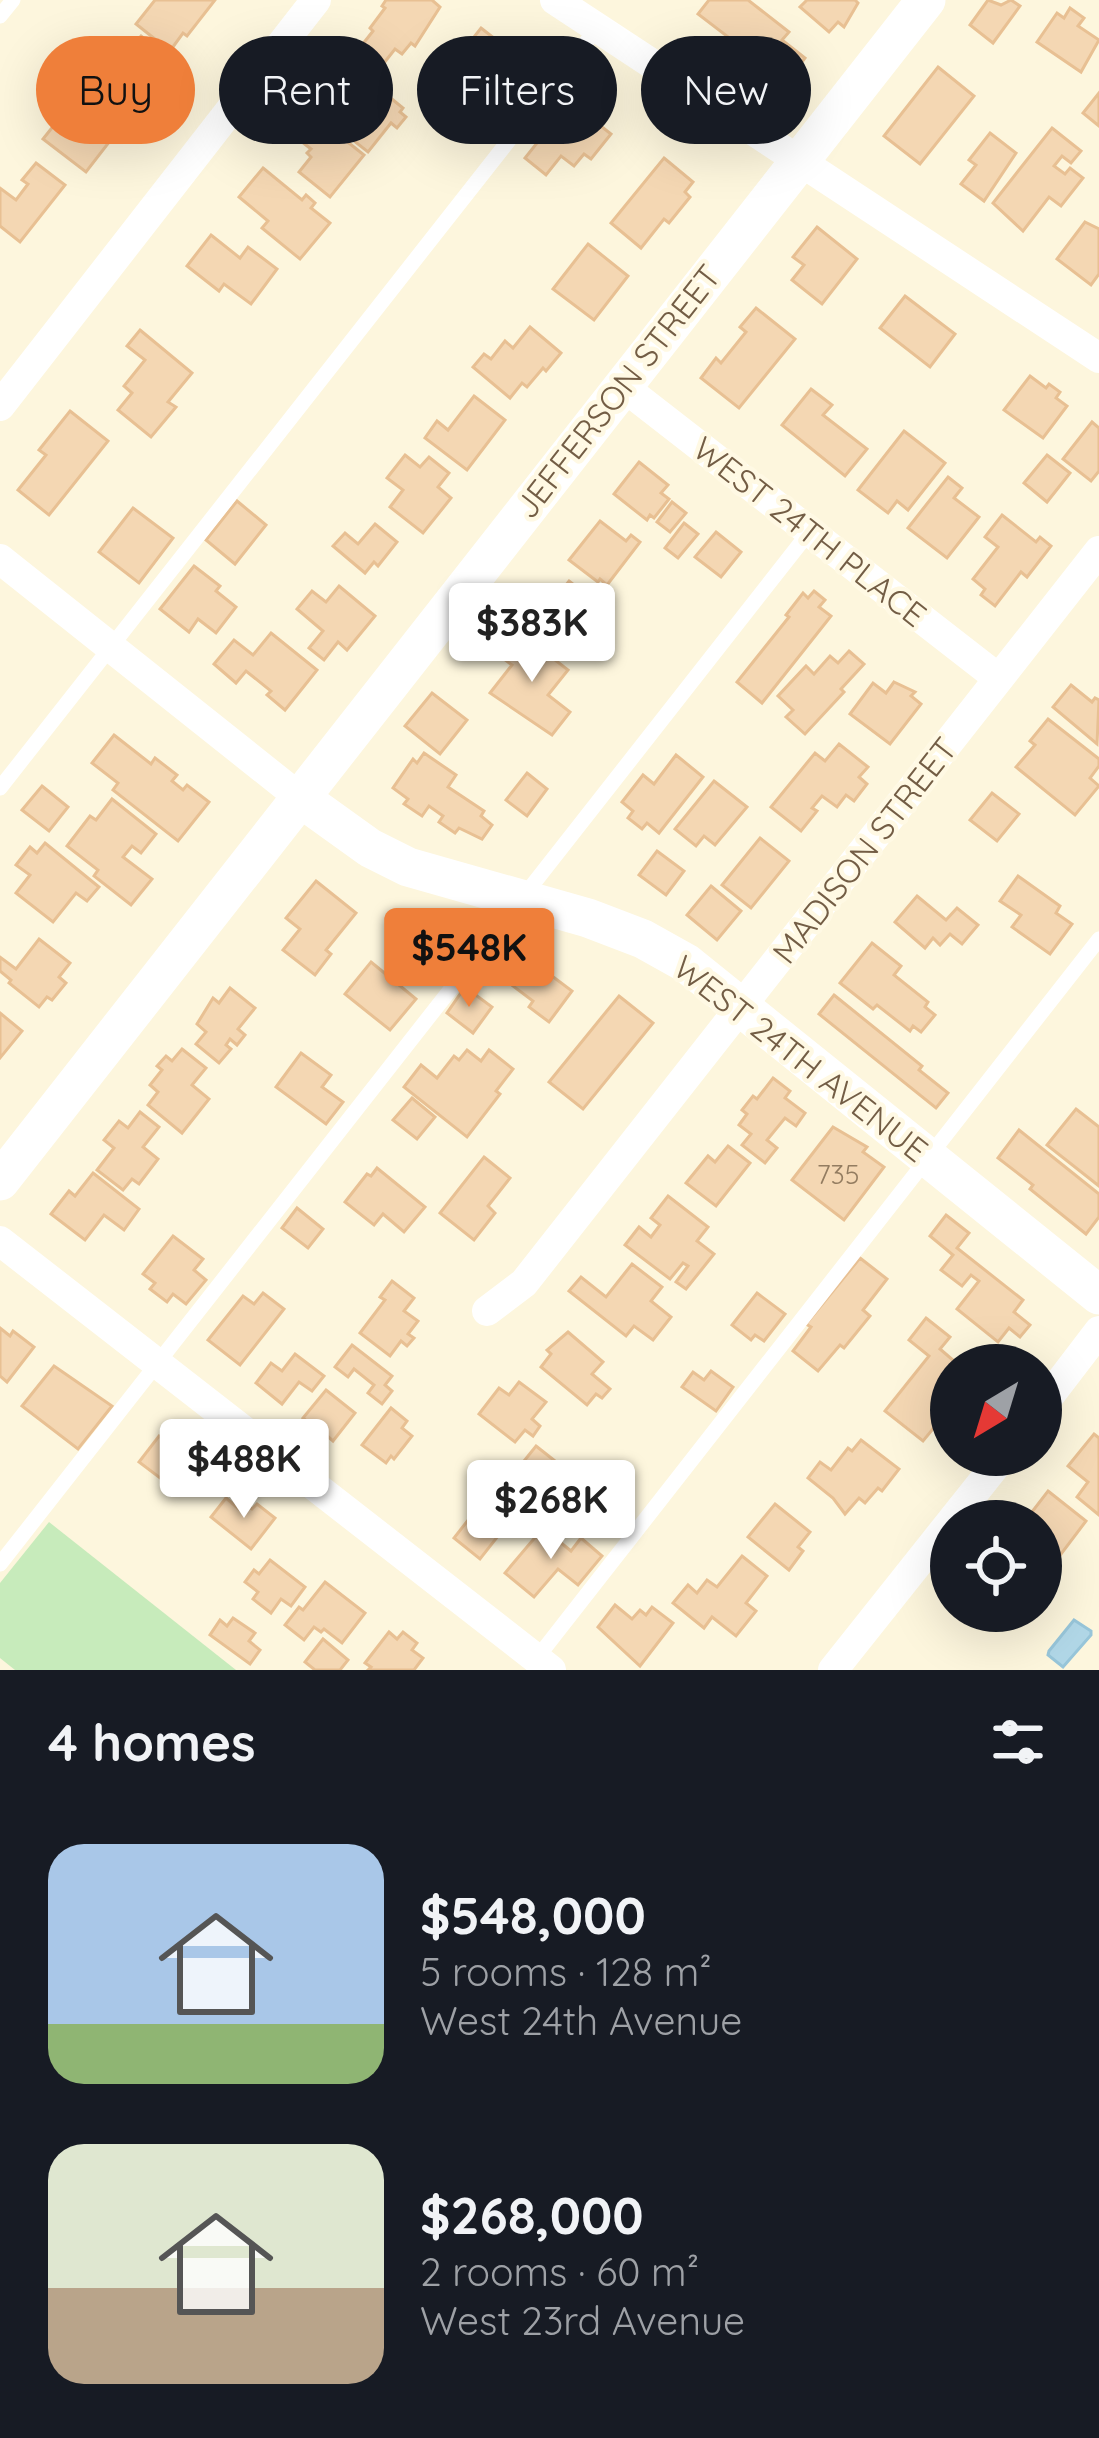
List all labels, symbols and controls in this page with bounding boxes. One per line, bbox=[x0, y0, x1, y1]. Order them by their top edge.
chip: Buy bbox=[36, 36, 195, 144]
chip: Rent bbox=[219, 36, 393, 144]
chip: Filters bbox=[417, 36, 617, 144]
chip: New bbox=[641, 36, 811, 144]
street label: JEFFERSON STREET bbox=[505, 256, 729, 526]
street label: WEST 24TH PLACE bbox=[685, 427, 935, 635]
pin: $383K bbox=[448, 583, 616, 685]
text: $383K bbox=[476, 597, 588, 646]
street label: MADISON STREET bbox=[763, 729, 965, 971]
pin: $548K bbox=[385, 908, 553, 1010]
text: $548K bbox=[411, 922, 527, 971]
street label: WEST 24TH AVENUE bbox=[666, 946, 936, 1170]
house number: 735 bbox=[817, 1157, 859, 1191]
north arrow bbox=[930, 1344, 1062, 1476]
map controls bbox=[930, 1344, 1062, 1632]
pin: $488K bbox=[160, 1419, 328, 1521]
text: $488K bbox=[187, 1433, 301, 1482]
pin: $268K bbox=[467, 1460, 635, 1562]
text: $268K bbox=[494, 1474, 608, 1523]
button: locate bbox=[930, 1500, 1062, 1632]
icon: filters bbox=[985, 1709, 1051, 1775]
text: 4 homes bbox=[48, 1710, 256, 1774]
text: $548,000 bbox=[420, 1883, 646, 1947]
icon: home bbox=[144, 1892, 288, 2036]
text: 5 rooms · 128 m² bbox=[420, 1947, 712, 1996]
text: West 24th Avenue bbox=[420, 1996, 742, 2045]
text: $268,000 bbox=[420, 2183, 644, 2247]
icon: home bbox=[144, 2192, 288, 2336]
text: 2 rooms · 60 m² bbox=[420, 2247, 699, 2296]
text: West 23rd Avenue bbox=[420, 2296, 745, 2345]

